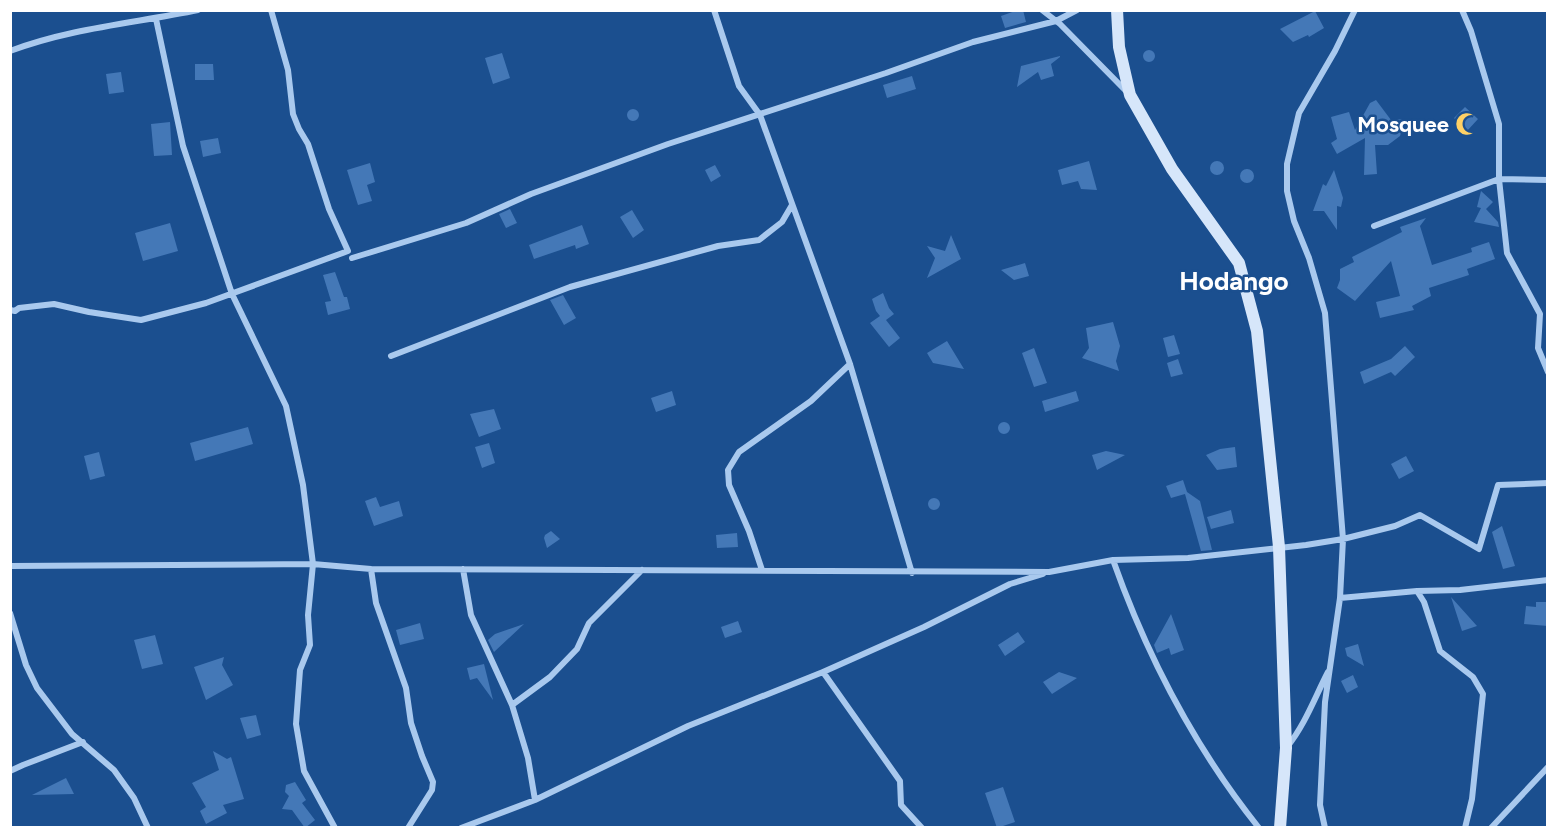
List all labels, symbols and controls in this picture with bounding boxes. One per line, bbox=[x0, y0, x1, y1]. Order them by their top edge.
place label: Mosquee bbox=[1357, 111, 1449, 138]
mosque icon: Mosquee bbox=[1454, 111, 1480, 137]
district label: Hodango bbox=[1179, 265, 1289, 297]

